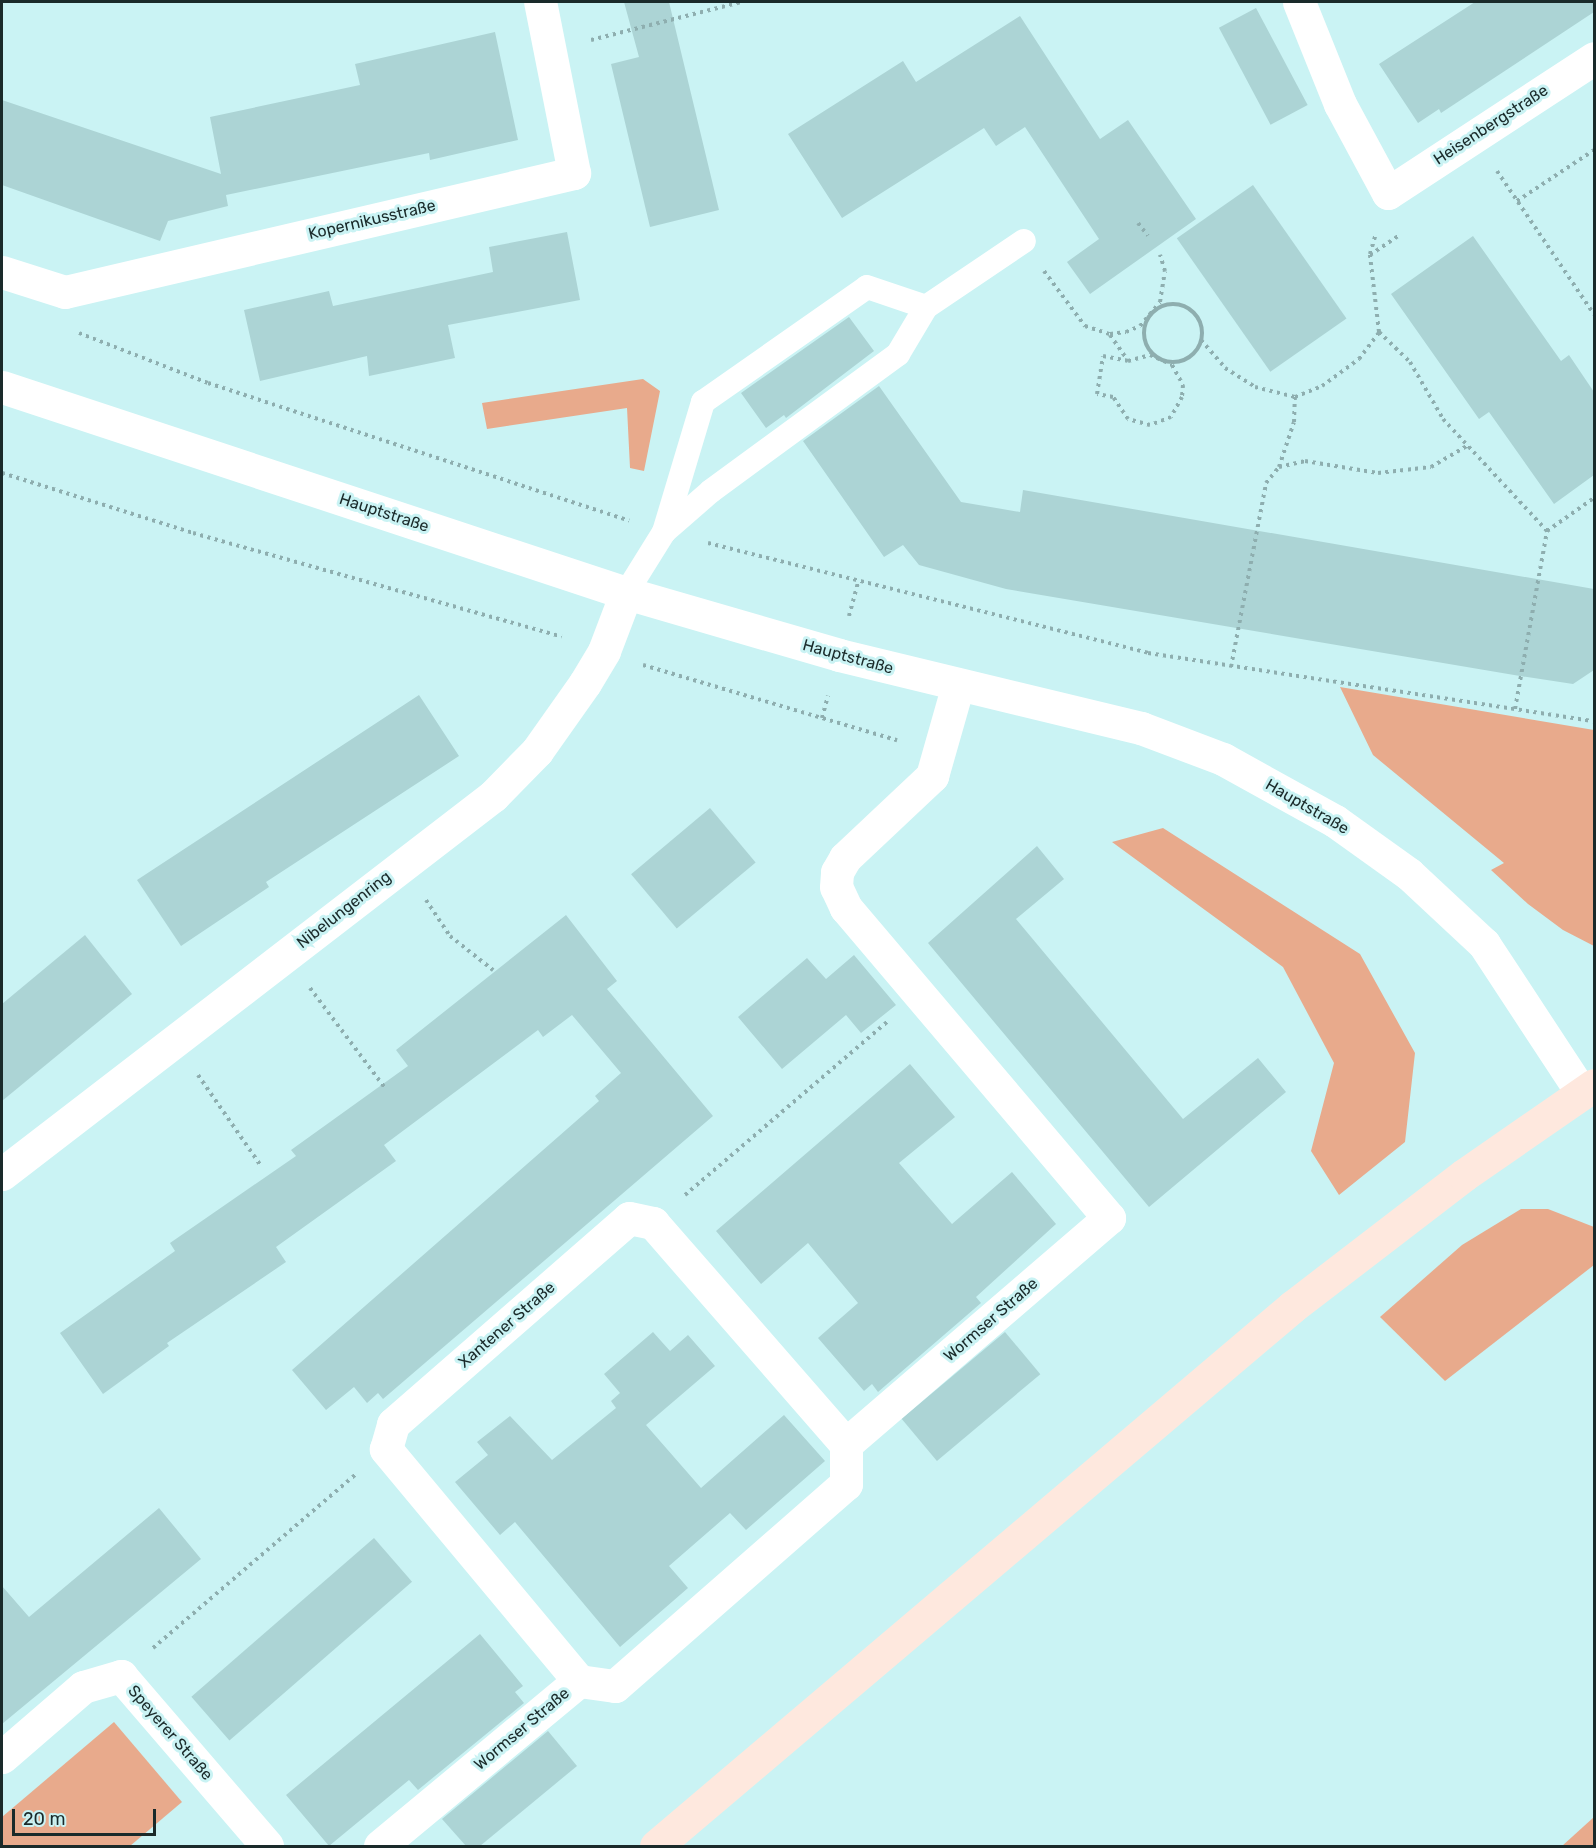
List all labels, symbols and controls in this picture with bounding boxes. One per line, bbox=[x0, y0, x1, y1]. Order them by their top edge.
street label: Heisenbergstraße bbox=[1430, 81, 1552, 169]
street label: Kopernikusstraße bbox=[306, 196, 438, 244]
street label: Hauptstraße bbox=[337, 489, 431, 537]
street label: Hauptstraße bbox=[801, 636, 895, 678]
street label: Hauptstraße bbox=[1262, 775, 1352, 839]
street label: Nibelungenring bbox=[293, 867, 395, 953]
street label: Wormser Straße bbox=[940, 1274, 1042, 1366]
street label: Xantener Straße bbox=[455, 1278, 559, 1372]
street label: Speyerer Straße bbox=[123, 1681, 217, 1785]
street label: Wormser Straße bbox=[470, 1684, 574, 1774]
scale bar bbox=[15, 1797, 159, 1835]
text: 20 m bbox=[23, 1808, 65, 1830]

